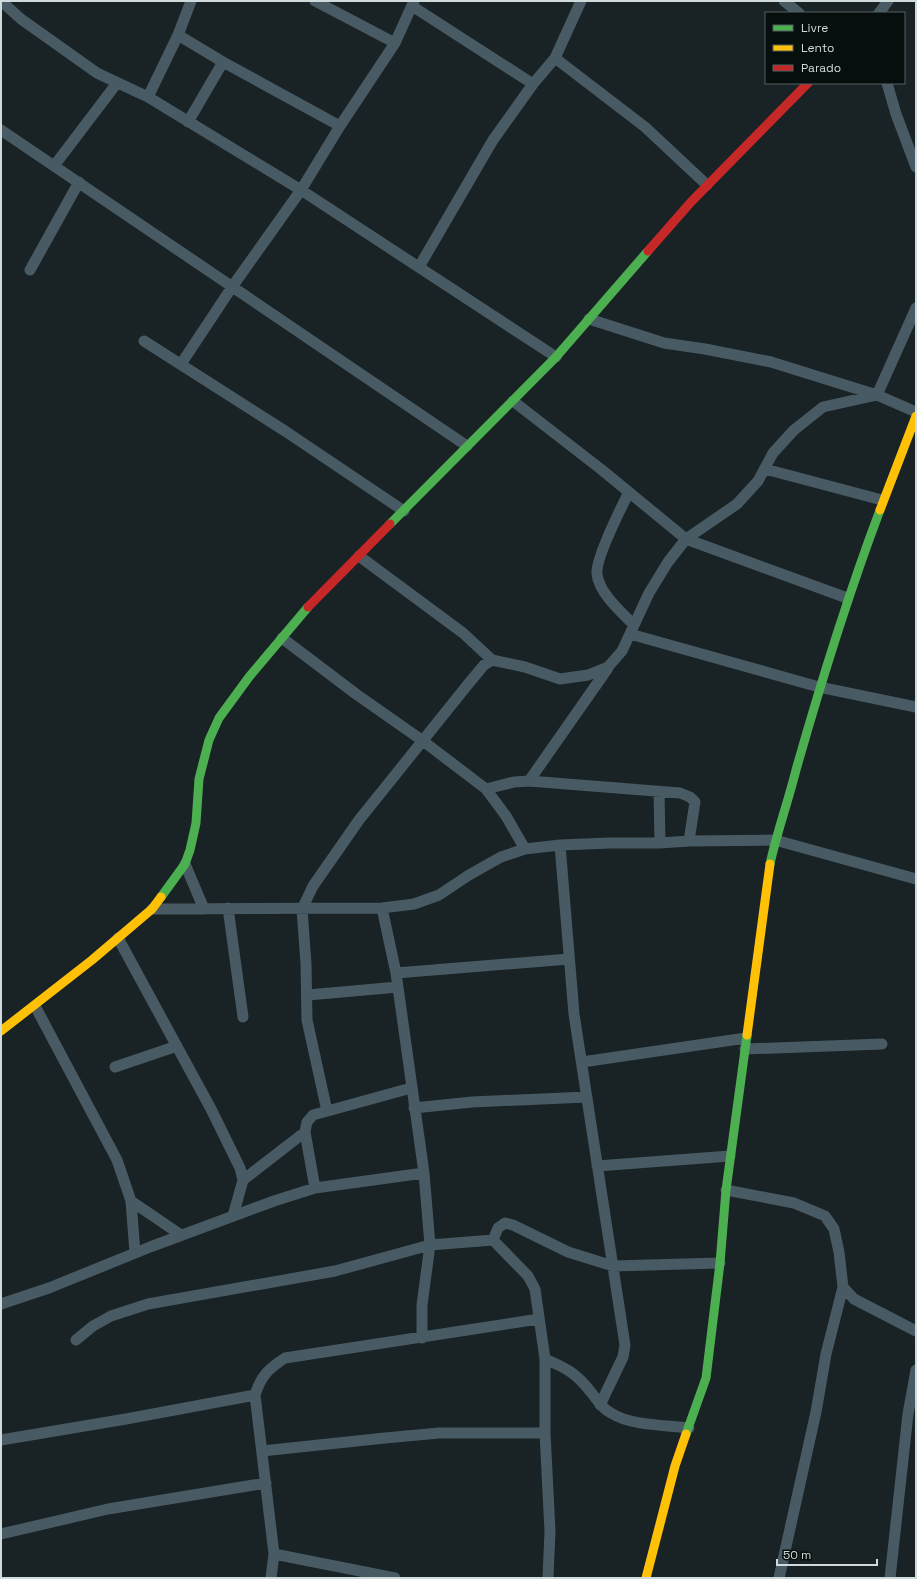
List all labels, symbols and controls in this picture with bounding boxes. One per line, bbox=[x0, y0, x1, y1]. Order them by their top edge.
legend bbox=[765, 12, 905, 84]
text: Livre bbox=[801, 20, 828, 36]
text: Lento bbox=[801, 40, 835, 56]
text: Parado bbox=[801, 60, 841, 76]
scale bar bbox=[777, 1541, 877, 1567]
text: 50 m bbox=[783, 1547, 811, 1563]

